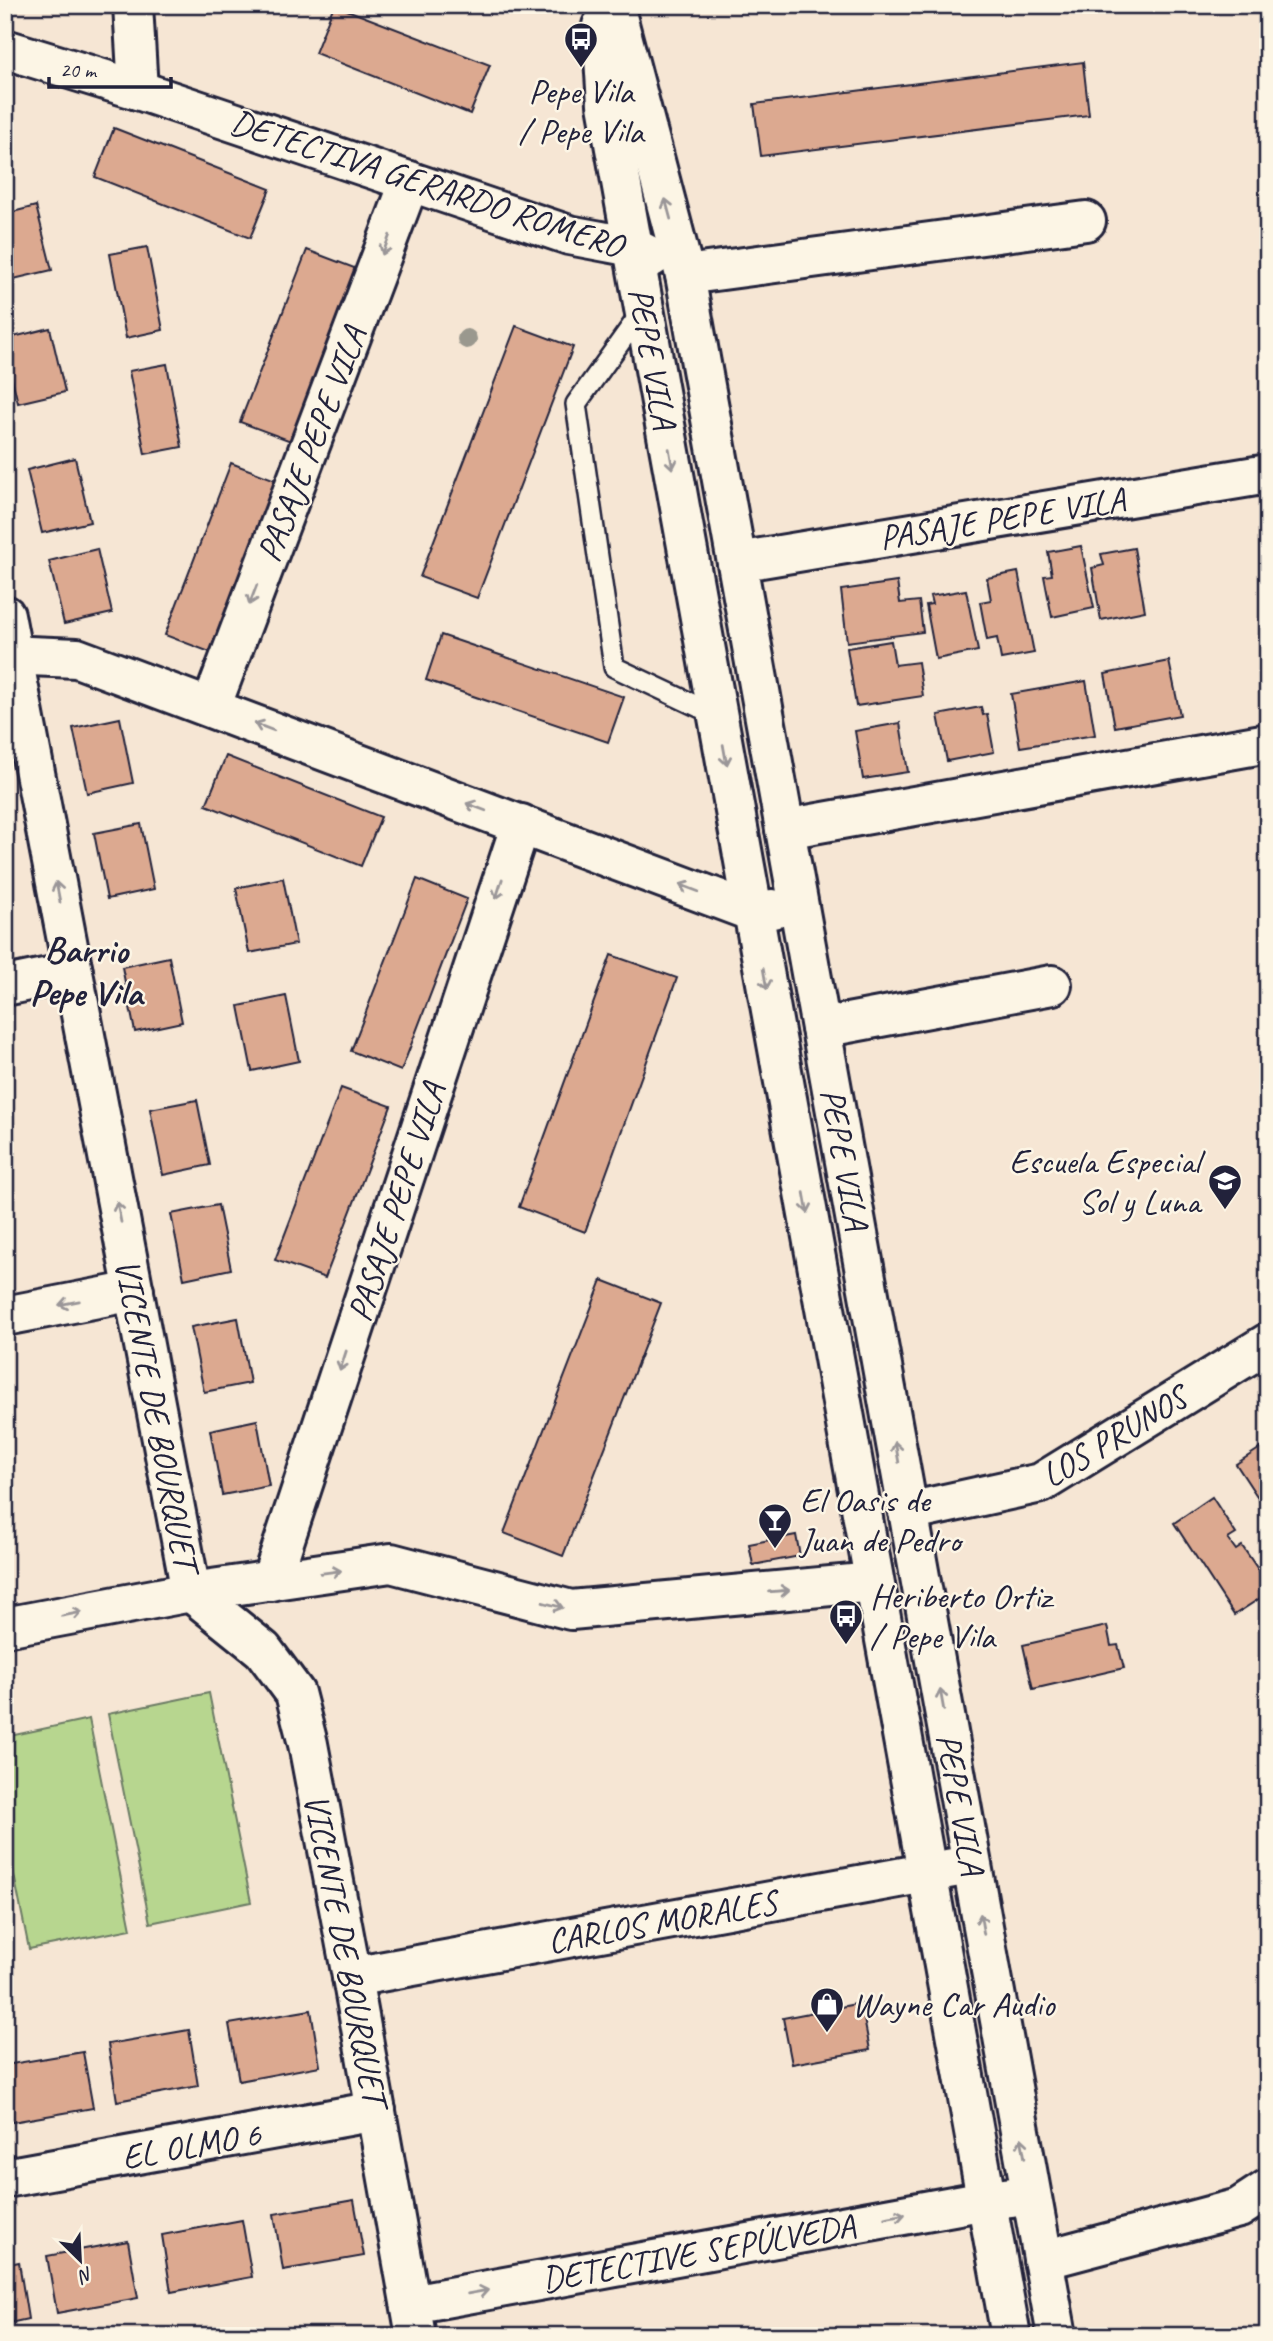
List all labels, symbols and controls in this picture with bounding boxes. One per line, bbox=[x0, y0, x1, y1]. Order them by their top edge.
bus stop icon: Pepe Vila / Pepe Vila bbox=[562, 20, 600, 69]
scale bar bbox=[49, 46, 172, 90]
text: 20 m bbox=[60, 57, 98, 83]
place label: Pepe Vila / Pepe Vila bbox=[519, 69, 646, 154]
street label: DETECTIVA GERARDO ROMERO bbox=[225, 99, 632, 269]
one-way arrow bbox=[660, 198, 673, 220]
one-way arrow bbox=[379, 234, 391, 256]
street label: PEPE VILA bbox=[618, 284, 687, 434]
street label: PASAJE PEPE VILA bbox=[246, 319, 377, 568]
one-way arrow bbox=[665, 447, 678, 470]
street label: PASAJE PEPE VILA bbox=[876, 477, 1129, 560]
one-way arrow bbox=[246, 584, 259, 606]
one-way arrow bbox=[253, 719, 275, 732]
one-way arrow bbox=[719, 743, 732, 766]
one-way arrow bbox=[466, 800, 488, 813]
one-way arrow bbox=[492, 878, 505, 900]
one-way arrow bbox=[679, 880, 701, 893]
one-way arrow bbox=[51, 882, 64, 904]
district label: Barrio Pepe Vila bbox=[30, 926, 146, 1016]
one-way arrow bbox=[759, 967, 772, 990]
street label: PASAJE PEPE VILA bbox=[337, 1076, 457, 1327]
street label: PEPE VILA bbox=[810, 1085, 879, 1235]
place label: Escuela Especial Sol y Luna bbox=[1009, 1139, 1206, 1224]
school or university icon: Escuela Especial Sol y Luna bbox=[1206, 1162, 1244, 1211]
one-way arrow bbox=[799, 1191, 813, 1214]
one-way arrow bbox=[111, 1201, 125, 1224]
street label: VICENTE DE BOURQUET bbox=[104, 1255, 210, 1582]
one-way arrow bbox=[58, 1297, 81, 1310]
one-way arrow bbox=[336, 1350, 349, 1372]
street label: LOS PRUNOS bbox=[1033, 1373, 1200, 1497]
one-way arrow bbox=[890, 1441, 904, 1464]
place label: El Oasis de Juan de Pedro bbox=[798, 1478, 964, 1563]
bar icon: El Oasis de Juan de Pedro bbox=[756, 1501, 794, 1550]
one-way arrow bbox=[319, 1565, 342, 1578]
place label: Heriberto Ortiz / Pepe Vila bbox=[870, 1574, 1055, 1659]
one-way arrow bbox=[767, 1584, 789, 1597]
bus stop icon: Heriberto Ortiz / Pepe Vila bbox=[827, 1597, 865, 1646]
one-way arrow bbox=[541, 1599, 563, 1612]
one-way arrow bbox=[60, 1607, 83, 1620]
one-way arrow bbox=[935, 1689, 948, 1712]
street label: PEPE VILA bbox=[926, 1730, 995, 1880]
street label: VICENTE DE BOURQUET bbox=[293, 1790, 399, 2117]
street label: CARLOS MORALES bbox=[544, 1879, 784, 1964]
one-way arrow bbox=[975, 1913, 988, 1936]
place label: Wayne Car Audio bbox=[852, 1982, 1056, 2027]
shop icon: Wayne Car Audio bbox=[808, 1985, 846, 2034]
street label: EL OLMO 6 bbox=[118, 2111, 265, 2180]
one-way arrow bbox=[1016, 2137, 1029, 2160]
street label: DETECTIVE SEPÚLVEDA bbox=[538, 2203, 860, 2302]
one-way arrow bbox=[883, 2209, 906, 2223]
north arrow bbox=[46, 2226, 116, 2296]
text: N bbox=[73, 2261, 97, 2289]
one-way arrow bbox=[466, 2284, 489, 2298]

